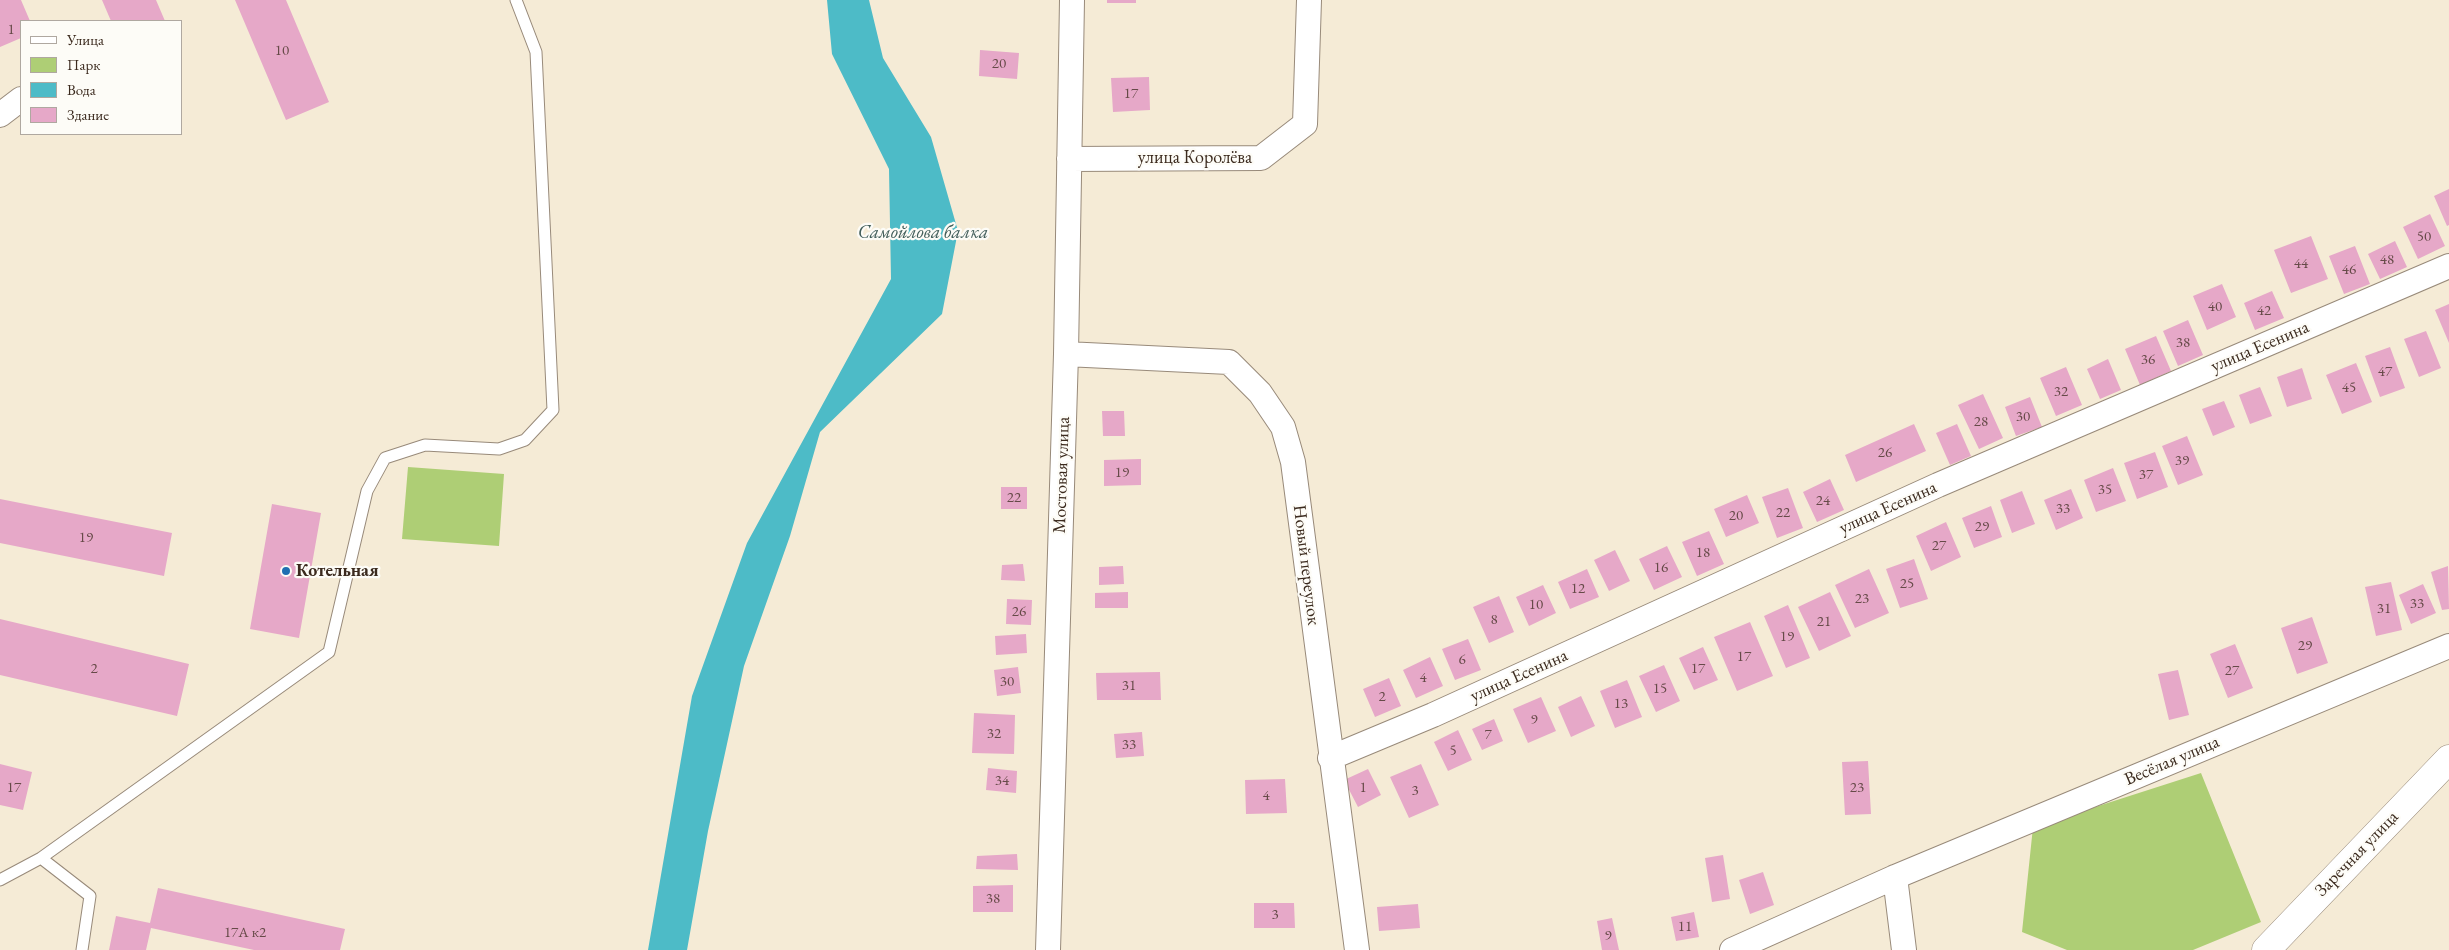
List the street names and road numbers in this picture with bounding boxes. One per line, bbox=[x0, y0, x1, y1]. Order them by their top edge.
street label: улица Королёва bbox=[1138, 147, 1252, 169]
street label: улица Есенина bbox=[2208, 317, 2312, 377]
street label: Мостовая улица bbox=[1049, 416, 1075, 534]
street label: улица Есенина bbox=[1836, 477, 1940, 539]
street label: Новый переулок bbox=[1288, 504, 1324, 626]
street label: улица Есенина bbox=[1467, 645, 1571, 707]
street label: Весёлая улица bbox=[2121, 731, 2223, 791]
street label: Заречная улица bbox=[2311, 807, 2403, 901]

